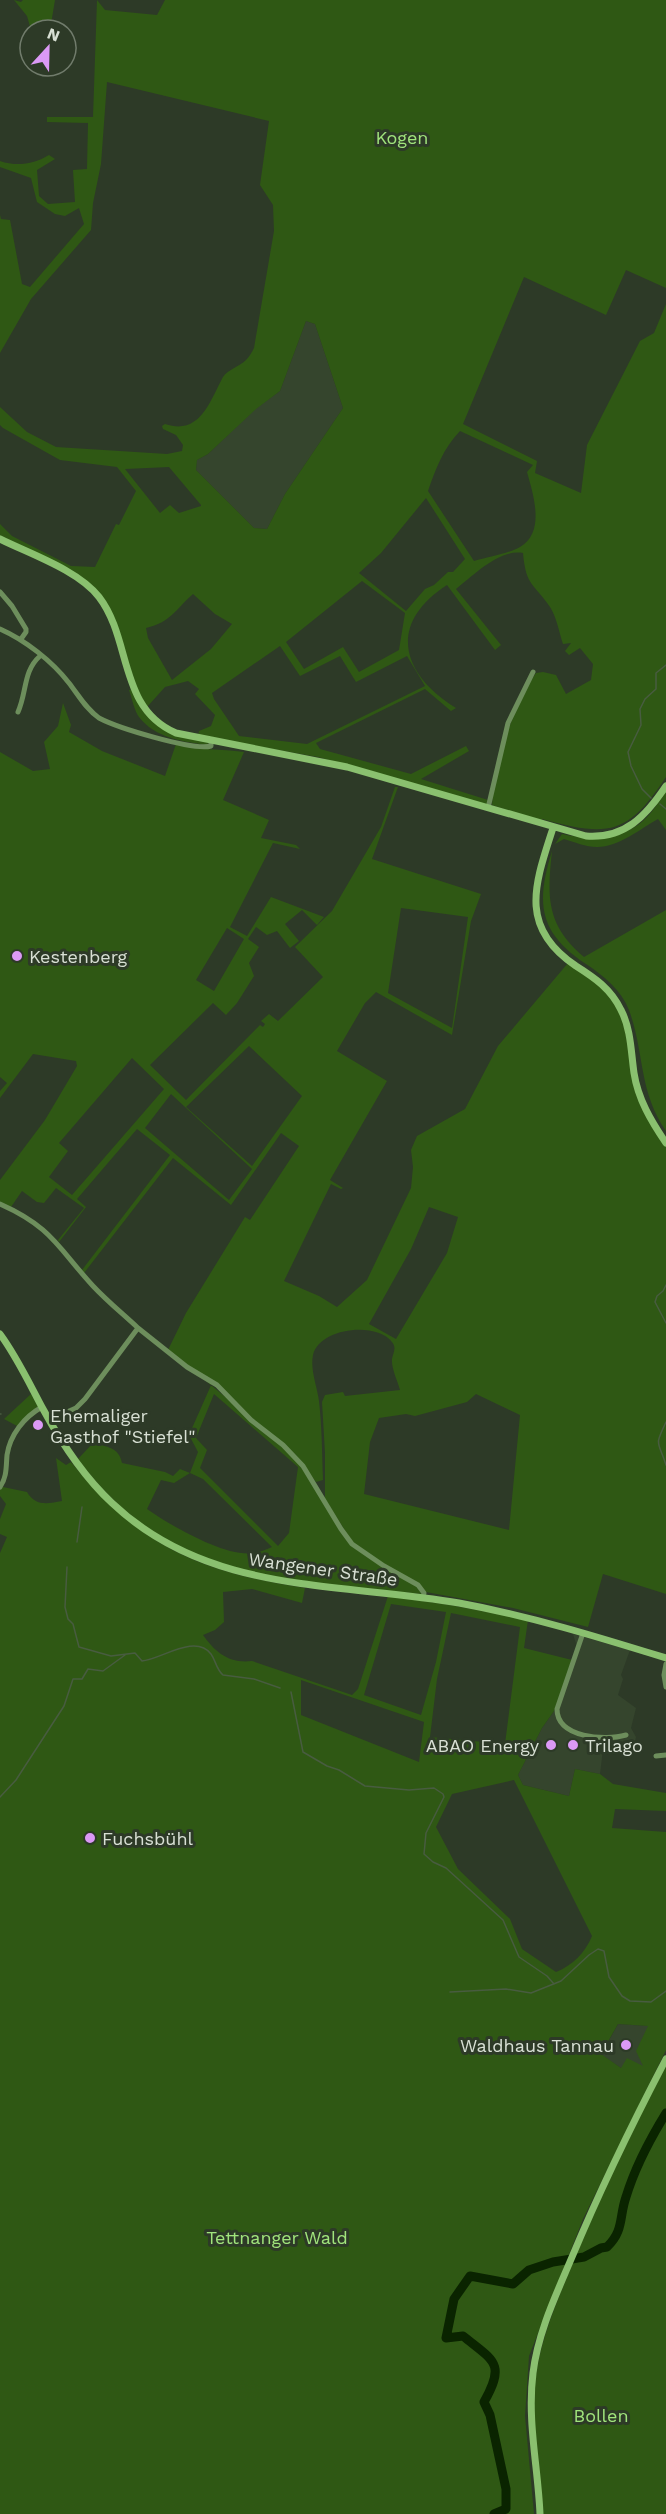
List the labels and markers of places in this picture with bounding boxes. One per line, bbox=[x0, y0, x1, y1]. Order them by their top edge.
place label: Kestenberg bbox=[29, 946, 128, 967]
marker: Kestenberg bbox=[10, 949, 24, 963]
place label: Ehemaliger Gasthof "Stiefel" bbox=[50, 1405, 196, 1447]
marker: Ehemaliger Gasthof "Stiefel" bbox=[31, 1418, 45, 1432]
place label: ABAO Energy bbox=[426, 1735, 540, 1756]
place label: Trilago bbox=[585, 1735, 643, 1756]
marker: ABAO Energy bbox=[544, 1738, 558, 1752]
marker: Trilago bbox=[566, 1738, 580, 1752]
place label: Fuchsbühl bbox=[102, 1828, 194, 1849]
marker: Fuchsbühl bbox=[83, 1831, 97, 1845]
place label: Waldhaus Tannau bbox=[460, 2035, 614, 2056]
marker: Waldhaus Tannau bbox=[619, 2038, 633, 2052]

